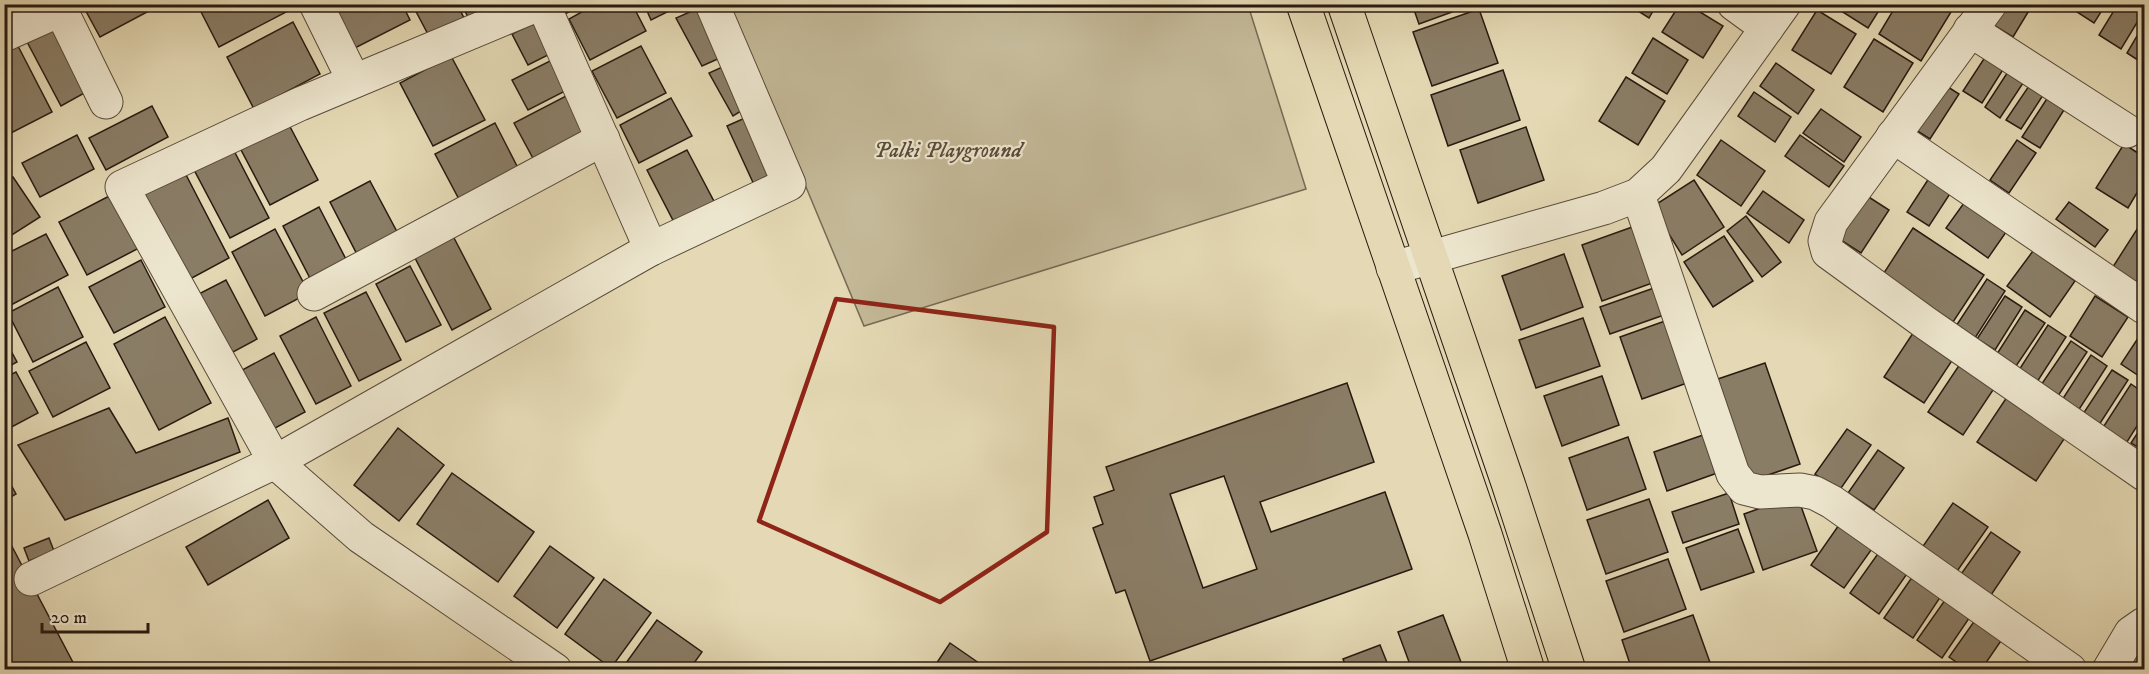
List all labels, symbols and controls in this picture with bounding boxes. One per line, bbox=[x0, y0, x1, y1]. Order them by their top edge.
park label: Palki Playground bbox=[874, 137, 1025, 164]
scale bar bbox=[42, 596, 148, 634]
text: 20 m bbox=[51, 607, 87, 629]

